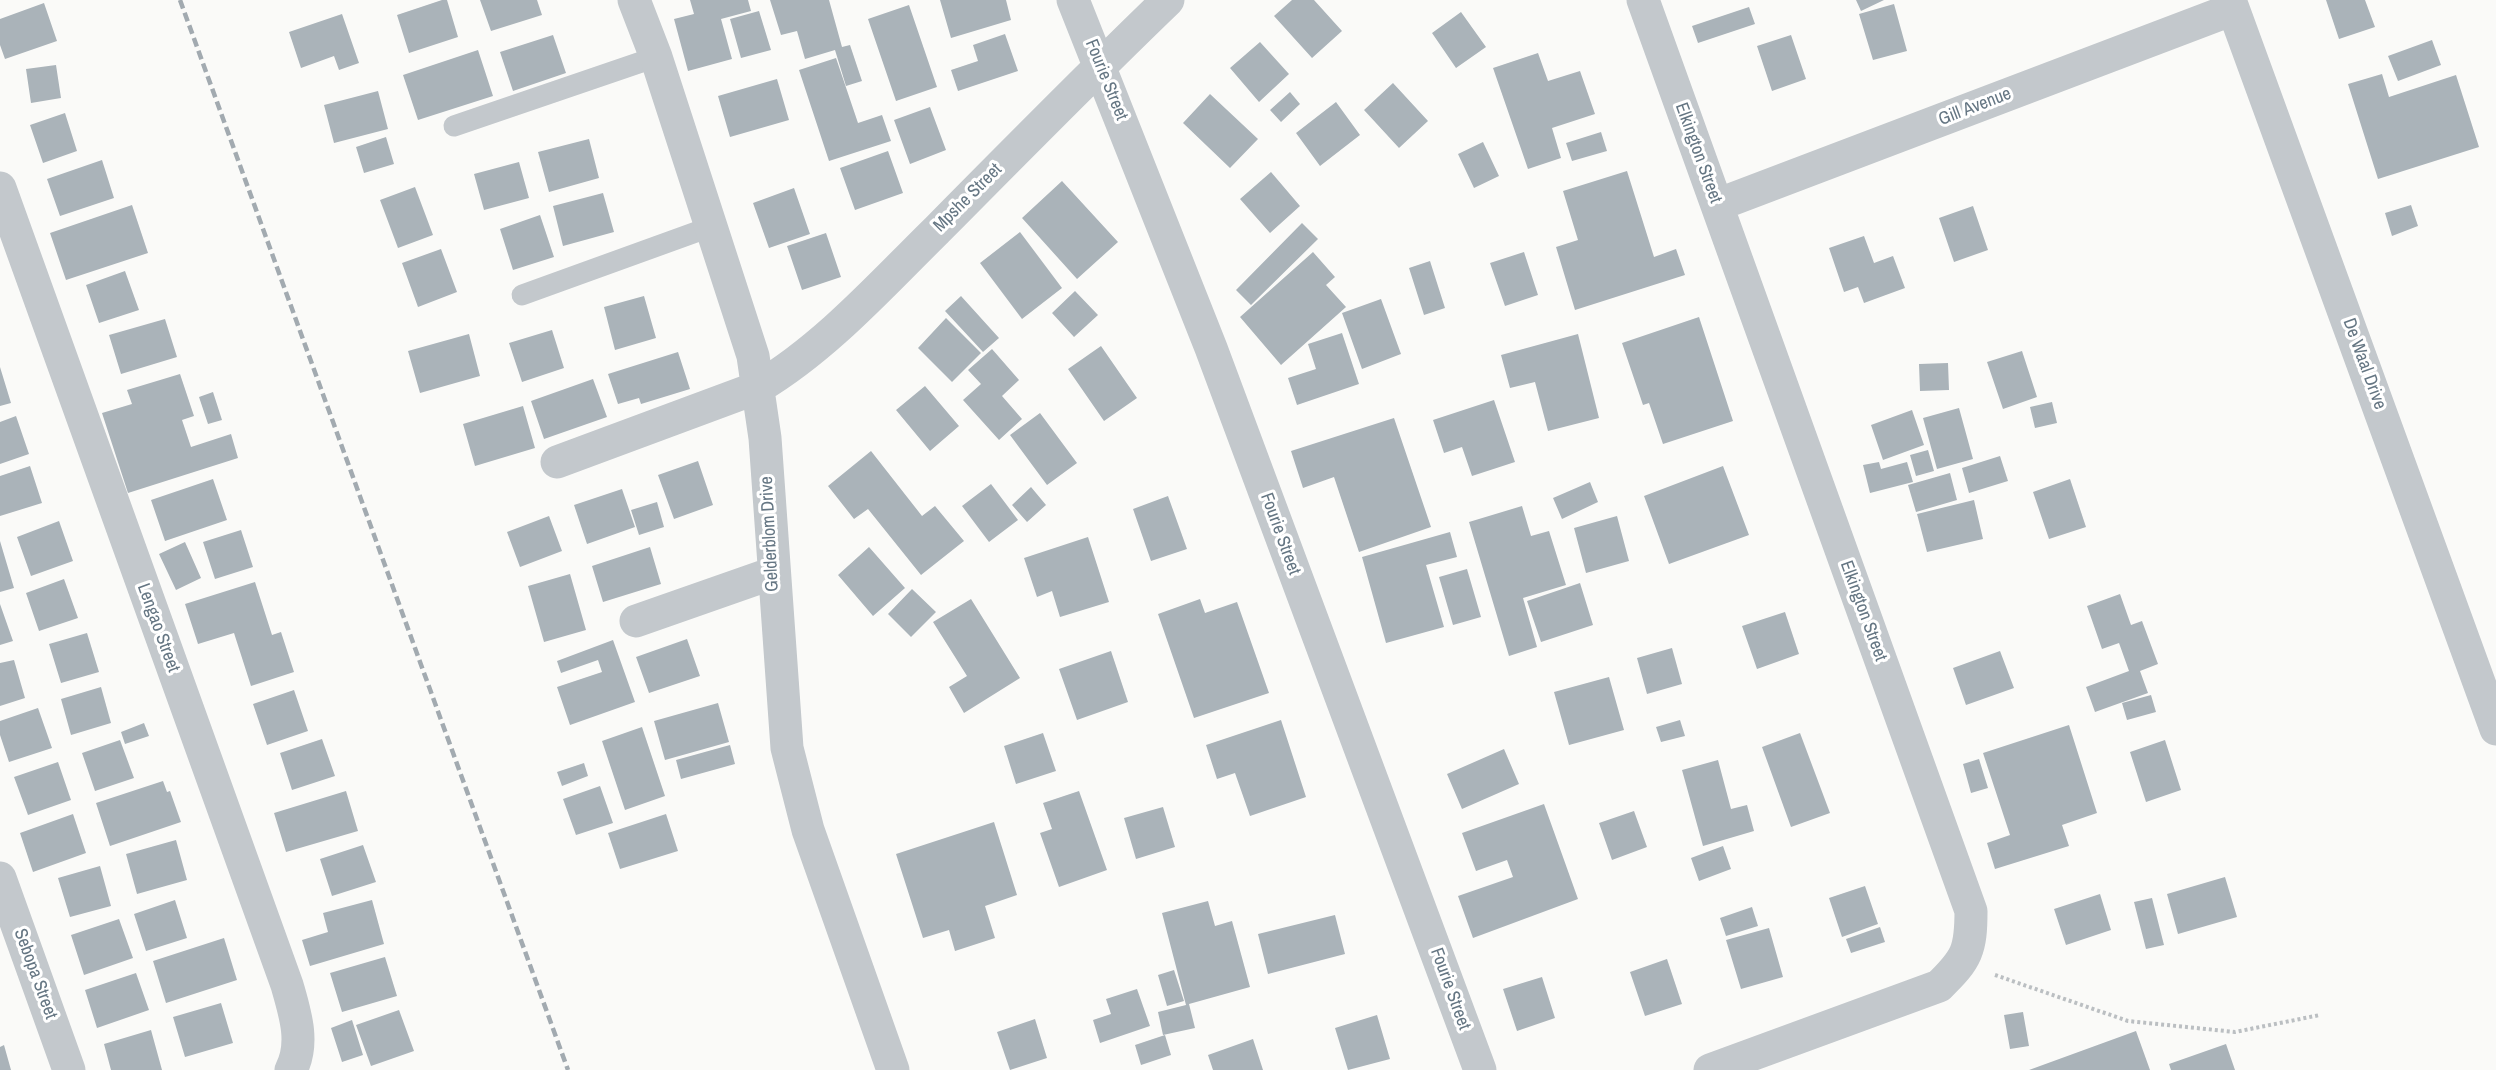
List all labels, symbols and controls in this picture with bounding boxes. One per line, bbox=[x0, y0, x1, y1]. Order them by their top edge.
street label: Fourie Street bbox=[1080, 36, 1132, 124]
street label: Gill Avenue bbox=[1936, 83, 2014, 131]
street label: Elkington Street bbox=[1670, 100, 1726, 206]
street label: Mpshe Street bbox=[929, 159, 1007, 237]
street label: De Waal Drive bbox=[2338, 315, 2390, 413]
street label: Gelderblom Drive bbox=[756, 476, 784, 592]
street label: Fourie Street bbox=[1255, 490, 1305, 578]
street label: Elkington Street bbox=[1835, 558, 1891, 664]
street label: Lengao Street bbox=[132, 581, 184, 675]
street label: Sebopa Street bbox=[9, 926, 61, 1022]
street label: Fourie Street bbox=[1425, 945, 1475, 1033]

